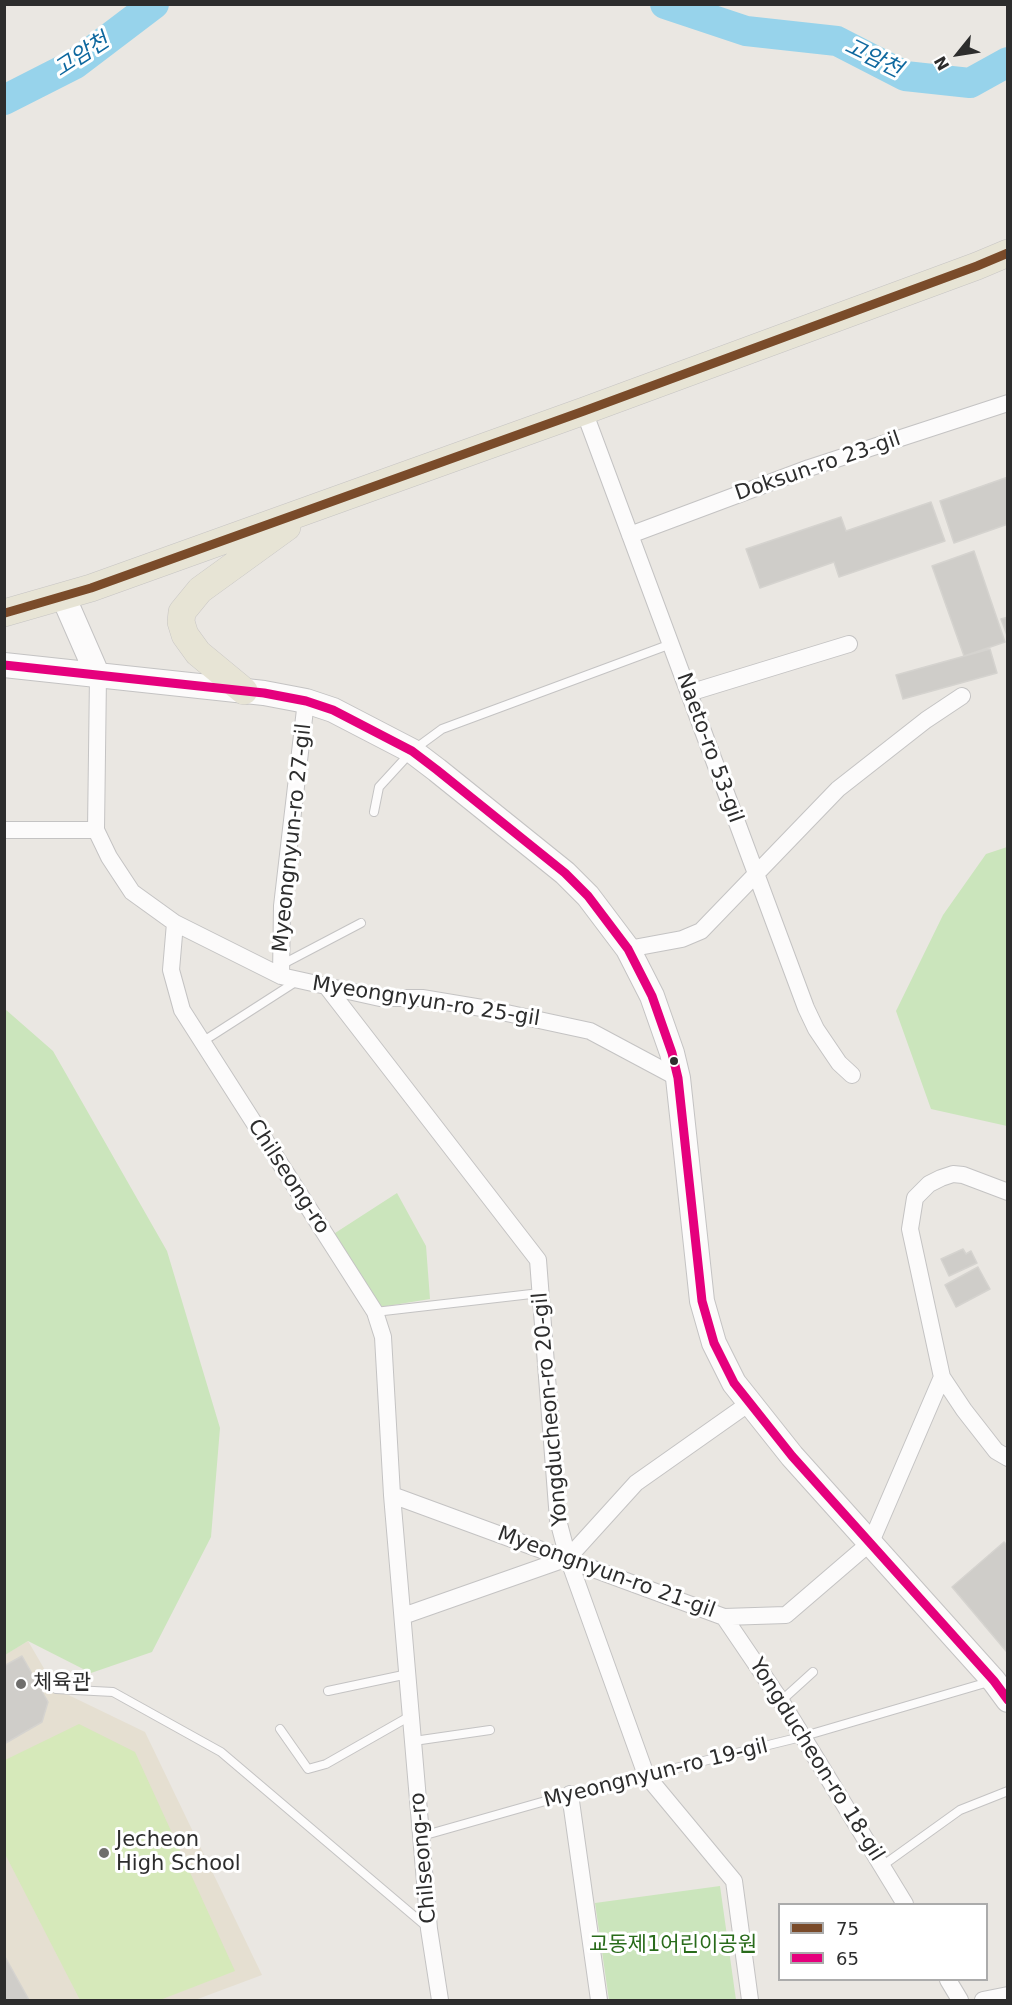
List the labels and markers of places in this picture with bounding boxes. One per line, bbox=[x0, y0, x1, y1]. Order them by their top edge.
unlabelled marker bbox=[668, 1055, 680, 1067]
place label: 체육관 bbox=[33, 1671, 91, 1697]
marker: 체육관 bbox=[14, 1677, 28, 1691]
place label: Jecheon High School bbox=[116, 1828, 241, 1878]
marker: Jecheon High School bbox=[97, 1846, 111, 1860]

